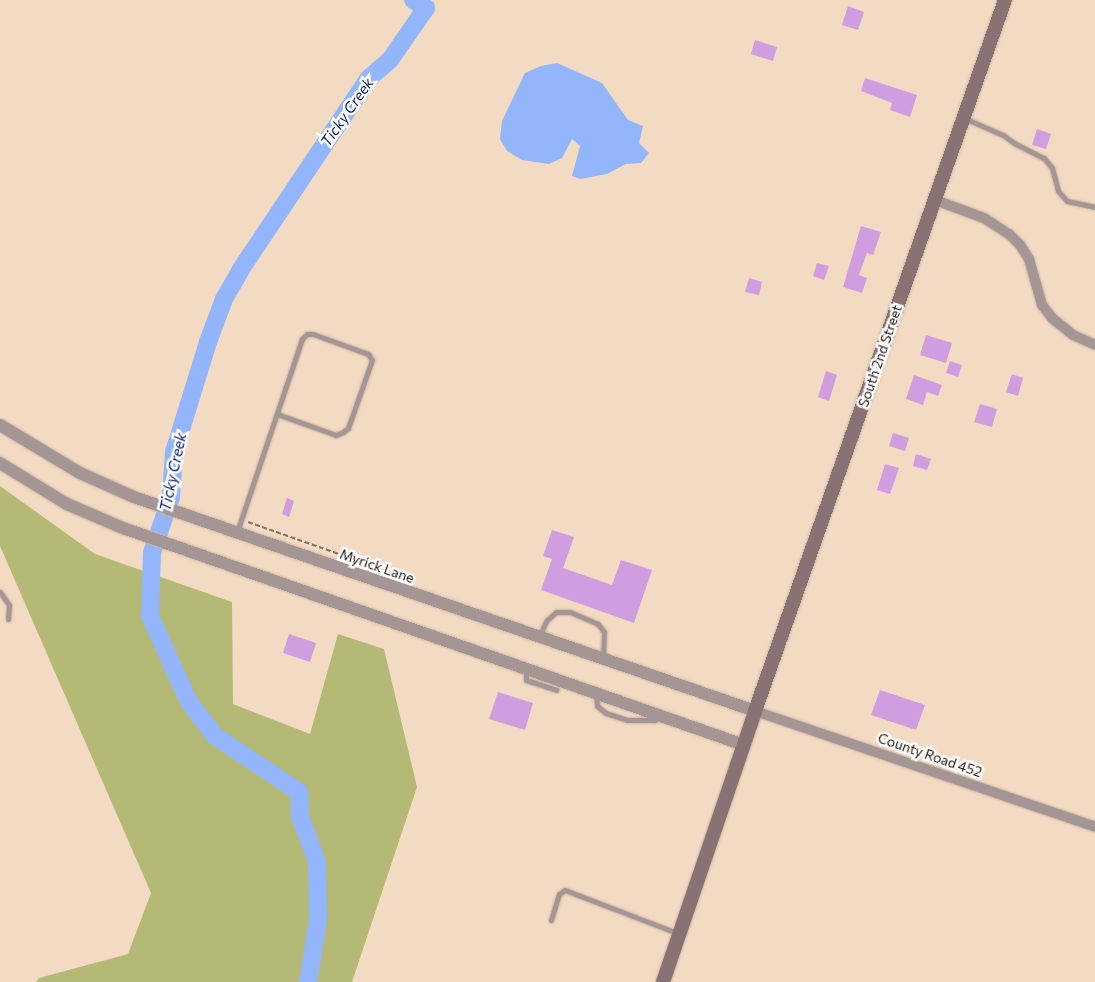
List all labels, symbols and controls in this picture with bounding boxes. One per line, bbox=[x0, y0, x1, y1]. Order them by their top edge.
water label: Ticky Creek bbox=[317, 74, 377, 150]
street label: South 2nd Street bbox=[855, 303, 905, 409]
water label: Ticky Creek bbox=[156, 431, 190, 513]
street label: Myrick Lane bbox=[338, 545, 416, 587]
street label: County Road 452 bbox=[876, 729, 984, 781]

